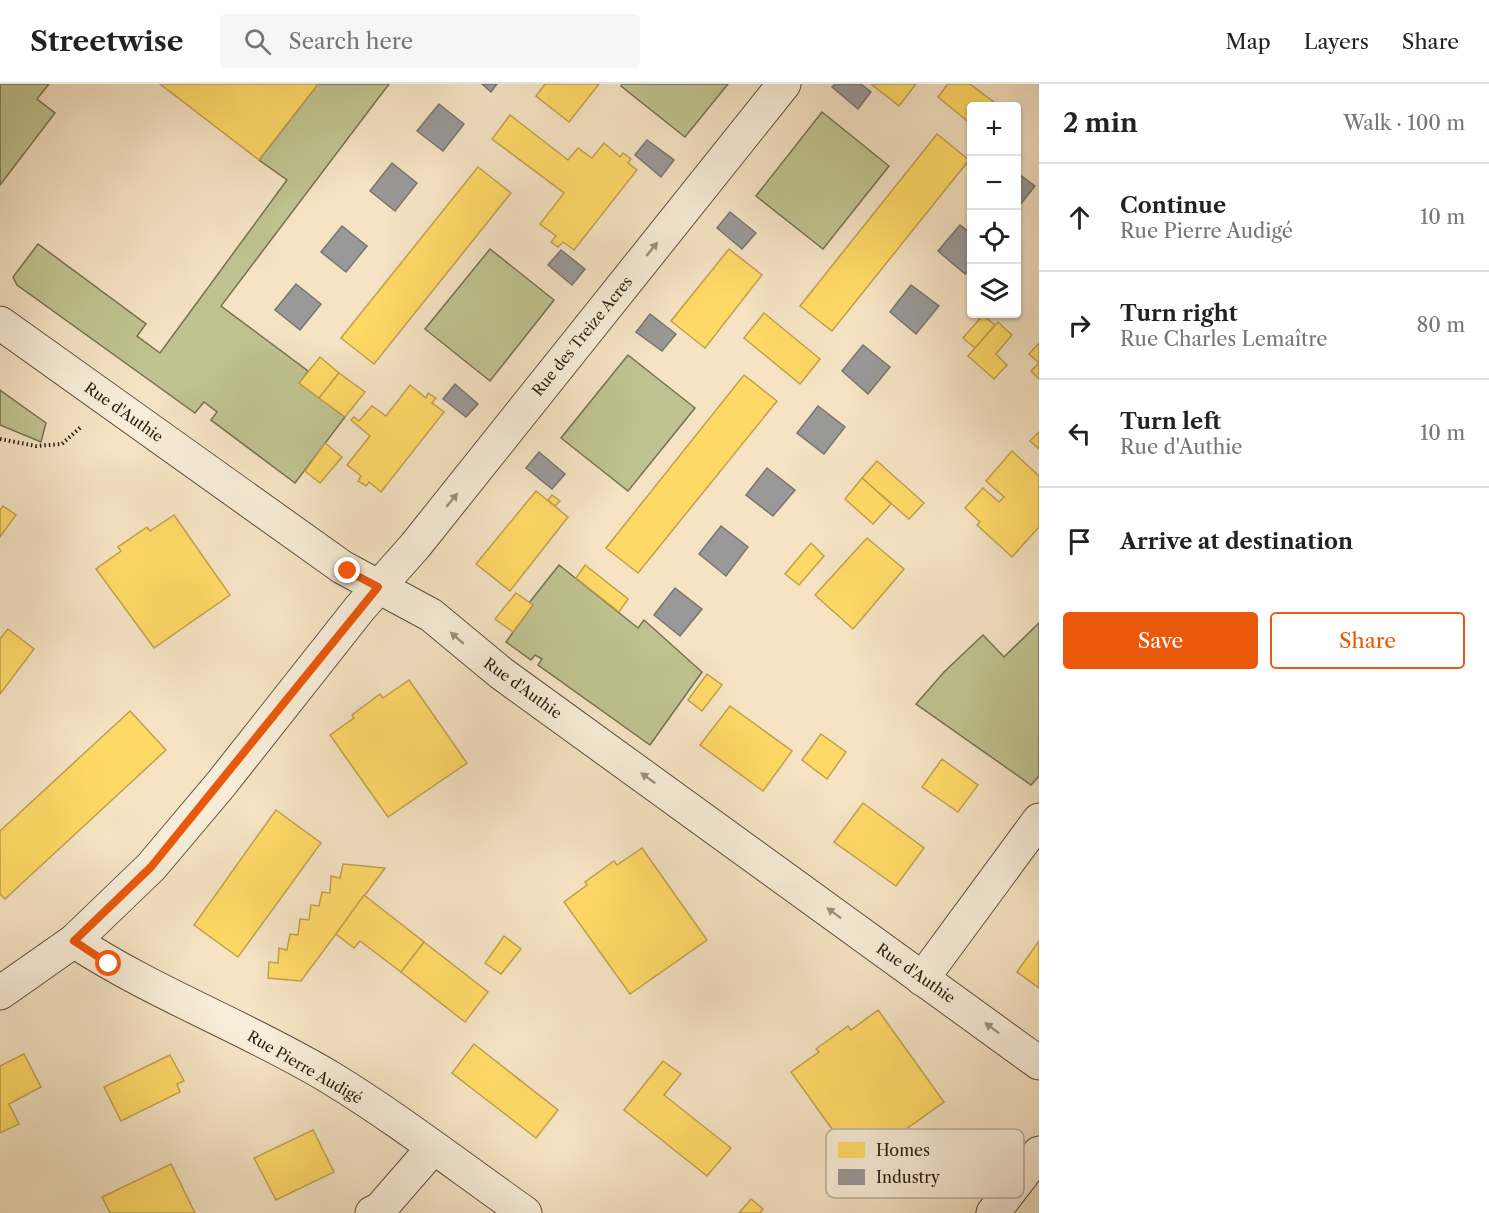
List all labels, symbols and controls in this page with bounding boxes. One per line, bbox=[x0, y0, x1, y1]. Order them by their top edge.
search box bbox=[220, 14, 640, 68]
text: Streetwise bbox=[30, 24, 184, 58]
icon: search bbox=[241, 25, 274, 58]
text: Search here bbox=[289, 28, 413, 55]
text: Map bbox=[1226, 29, 1271, 54]
text: Layers bbox=[1304, 29, 1369, 54]
text: Share bbox=[1402, 29, 1459, 54]
map controls bbox=[967, 102, 1021, 318]
button: + bbox=[967, 102, 1021, 156]
text: 2 min bbox=[1063, 107, 1138, 139]
text: Walk · 100 m bbox=[1343, 111, 1465, 135]
button: − bbox=[967, 156, 1021, 210]
text: Continue bbox=[1120, 192, 1226, 219]
icon: ahead bbox=[1063, 201, 1096, 234]
text: 10 m bbox=[1420, 205, 1465, 229]
button: locate bbox=[967, 210, 1021, 264]
text: Rue Pierre Audigé bbox=[1120, 219, 1293, 243]
one-way arrow bbox=[645, 241, 658, 257]
button: layers bbox=[967, 264, 1021, 318]
street label: Rue des Treize Acres bbox=[528, 272, 636, 400]
text: Turn right bbox=[1120, 300, 1238, 327]
icon: right bbox=[1063, 309, 1096, 342]
text: 80 m bbox=[1417, 313, 1465, 337]
text: Rue Charles Lemaître bbox=[1120, 327, 1328, 351]
street label: Rue d'Authie bbox=[81, 378, 167, 446]
text: Turn left bbox=[1120, 408, 1221, 435]
icon: left bbox=[1063, 417, 1096, 450]
text: 10 m bbox=[1420, 421, 1465, 445]
text: Rue d'Authie bbox=[1120, 435, 1243, 459]
one-way arrow bbox=[445, 492, 458, 508]
icon: arrive bbox=[1063, 525, 1096, 558]
text: Arrive at destination bbox=[1120, 528, 1353, 555]
route end bbox=[334, 557, 360, 583]
button: Save bbox=[1063, 612, 1258, 669]
button: Share bbox=[1270, 612, 1465, 669]
one-way arrow bbox=[449, 632, 465, 645]
street label: Rue d'Authie bbox=[480, 653, 566, 723]
one-way arrow bbox=[641, 772, 657, 784]
one-way arrow bbox=[827, 908, 842, 920]
street label: Rue d'Authie bbox=[873, 939, 959, 1007]
route start bbox=[95, 950, 121, 976]
one-way arrow bbox=[984, 1022, 1000, 1034]
street label: Rue Pierre Audigé bbox=[244, 1026, 366, 1108]
legend bbox=[826, 1129, 1024, 1198]
text: Homes bbox=[876, 1140, 930, 1160]
text: Industry bbox=[876, 1167, 941, 1187]

